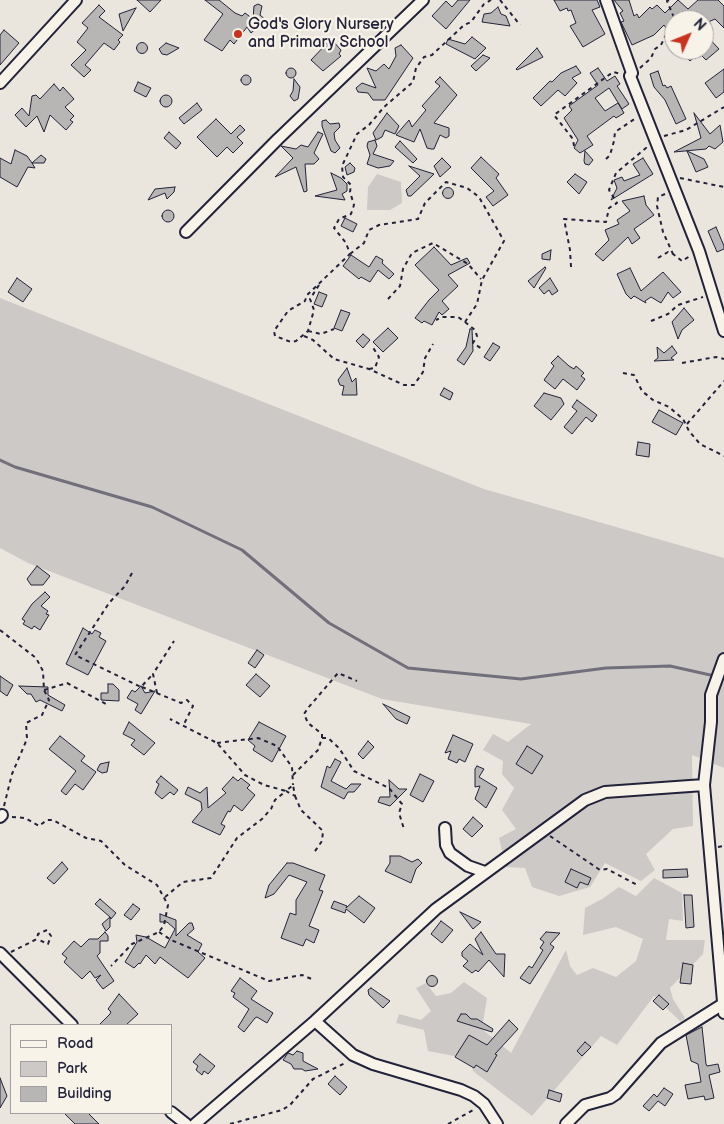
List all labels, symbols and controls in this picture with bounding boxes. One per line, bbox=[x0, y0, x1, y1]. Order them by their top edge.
north arrow bbox=[664, 10, 714, 60]
place label: God's Glory Nursery and Primary School bbox=[248, 15, 394, 53]
text: N bbox=[690, 15, 709, 35]
marker: God's Glory Nursery and Primary School bbox=[232, 28, 244, 40]
legend bbox=[10, 1024, 172, 1114]
text: Road bbox=[57, 1034, 93, 1053]
text: Park bbox=[57, 1059, 87, 1078]
text: Building bbox=[57, 1084, 112, 1103]

